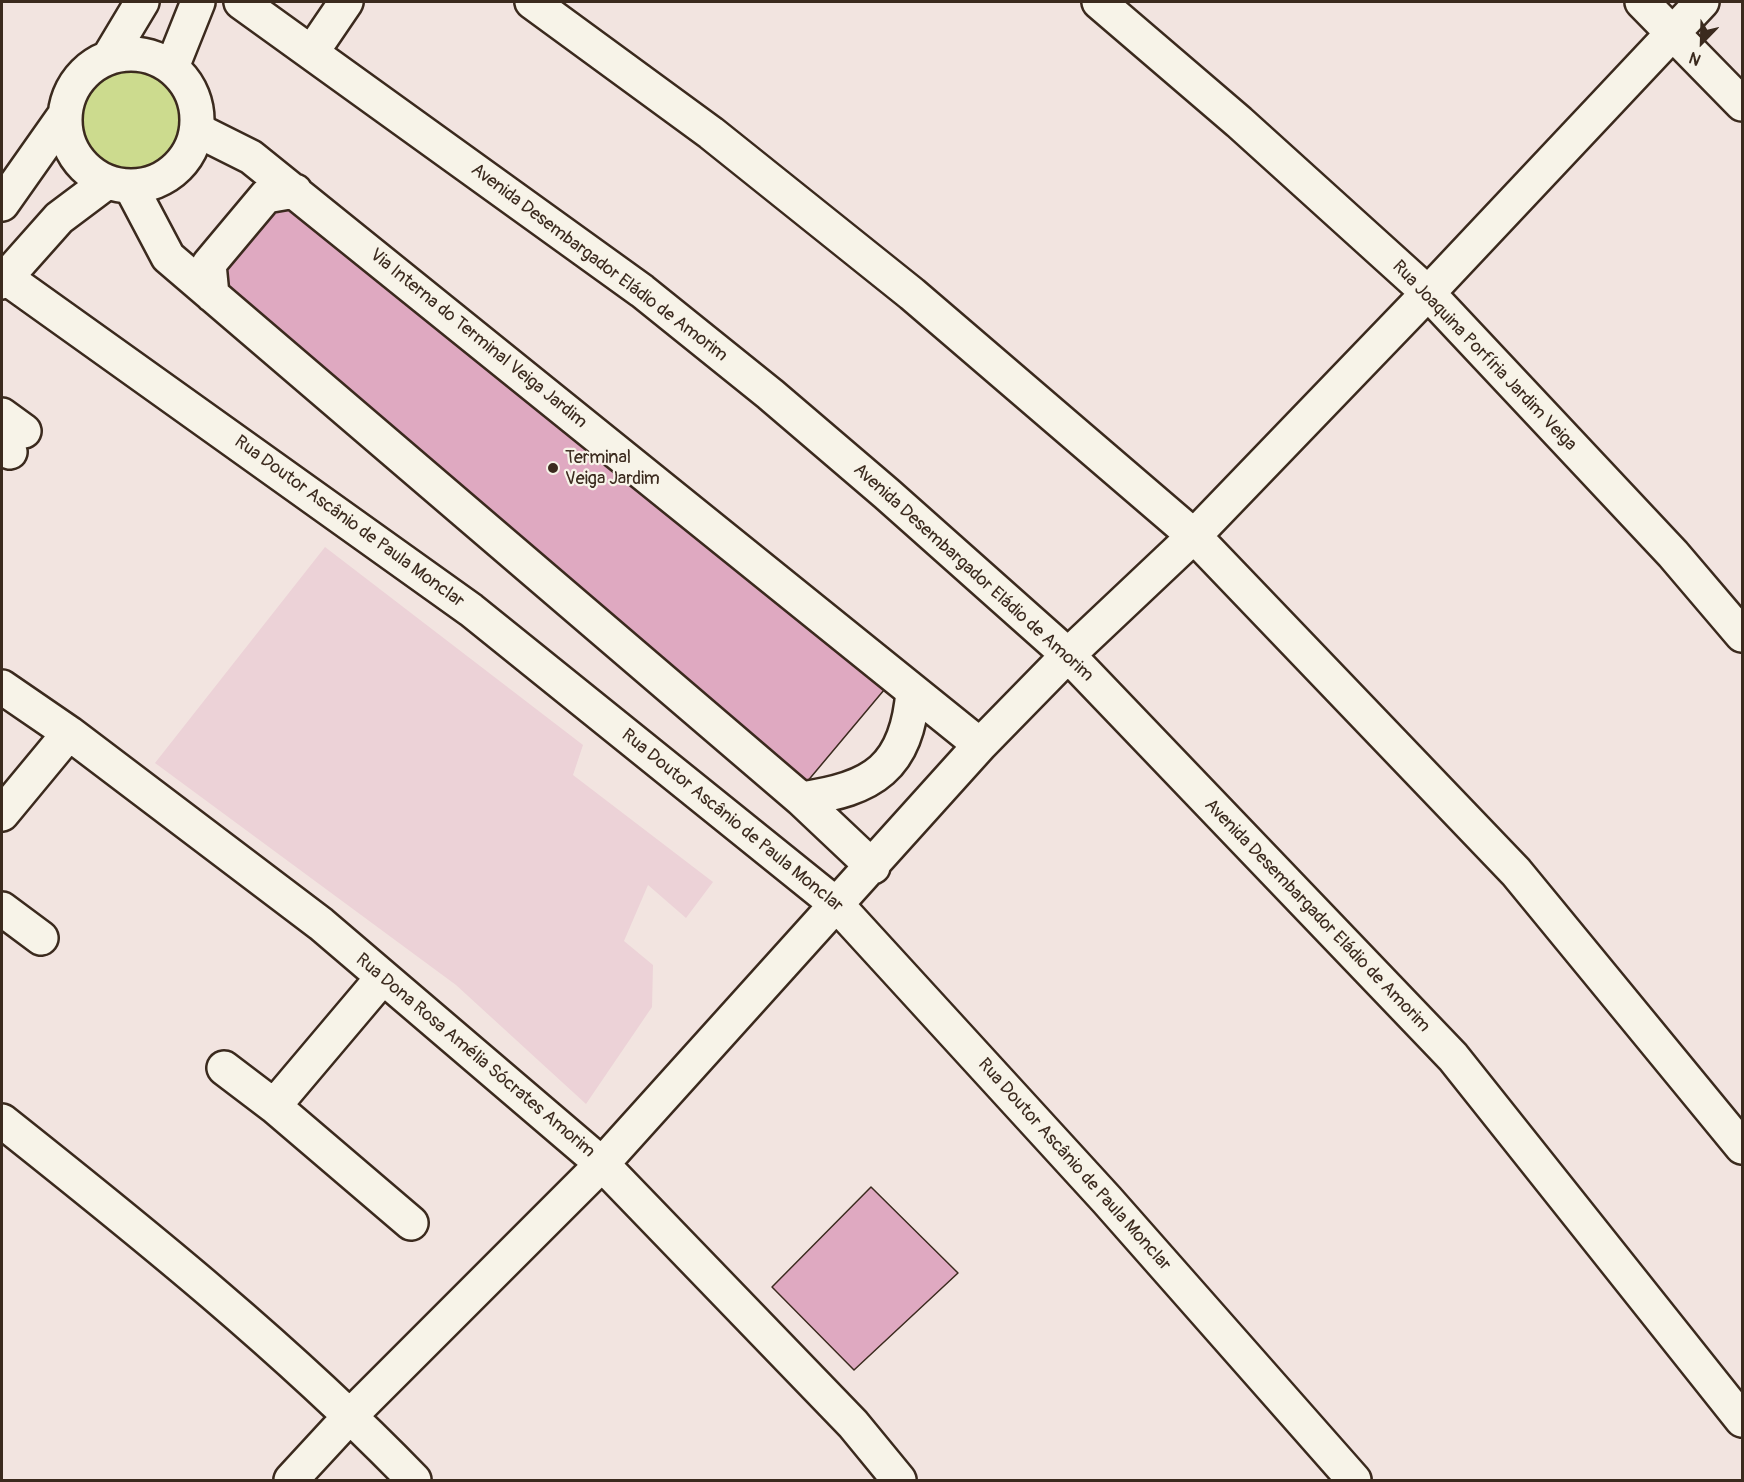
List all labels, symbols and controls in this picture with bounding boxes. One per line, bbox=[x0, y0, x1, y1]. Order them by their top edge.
north arrow bbox=[1672, 12, 1732, 72]
text: N bbox=[1686, 47, 1704, 70]
street label: Avenida Desembargador Eládio de Amorim bbox=[466, 159, 732, 367]
street label: Via Interna do Terminal Veiga Jardim bbox=[365, 245, 591, 433]
street label: Rua Joaquina Porfíria Jardim Veiga bbox=[1387, 256, 1581, 456]
street label: Rua Doutor Ascânio de Paula Monclar bbox=[230, 431, 468, 613]
place label: Terminal Veiga Jardim bbox=[565, 447, 660, 490]
street label: Avenida Desembargador Eládio de Amorim bbox=[848, 459, 1098, 687]
marker: Terminal Veiga Jardim bbox=[546, 461, 560, 475]
street label: Rua Doutor Ascânio de Paula Monclar bbox=[617, 725, 847, 917]
street label: Avenida Desembargador Eládio de Amorim bbox=[1200, 795, 1434, 1037]
street label: Rua Dona Rosa Amélia Sócrates Amorim bbox=[351, 949, 599, 1163]
street label: Rua Doutor Ascânio de Paula Monclar bbox=[973, 1054, 1175, 1276]

